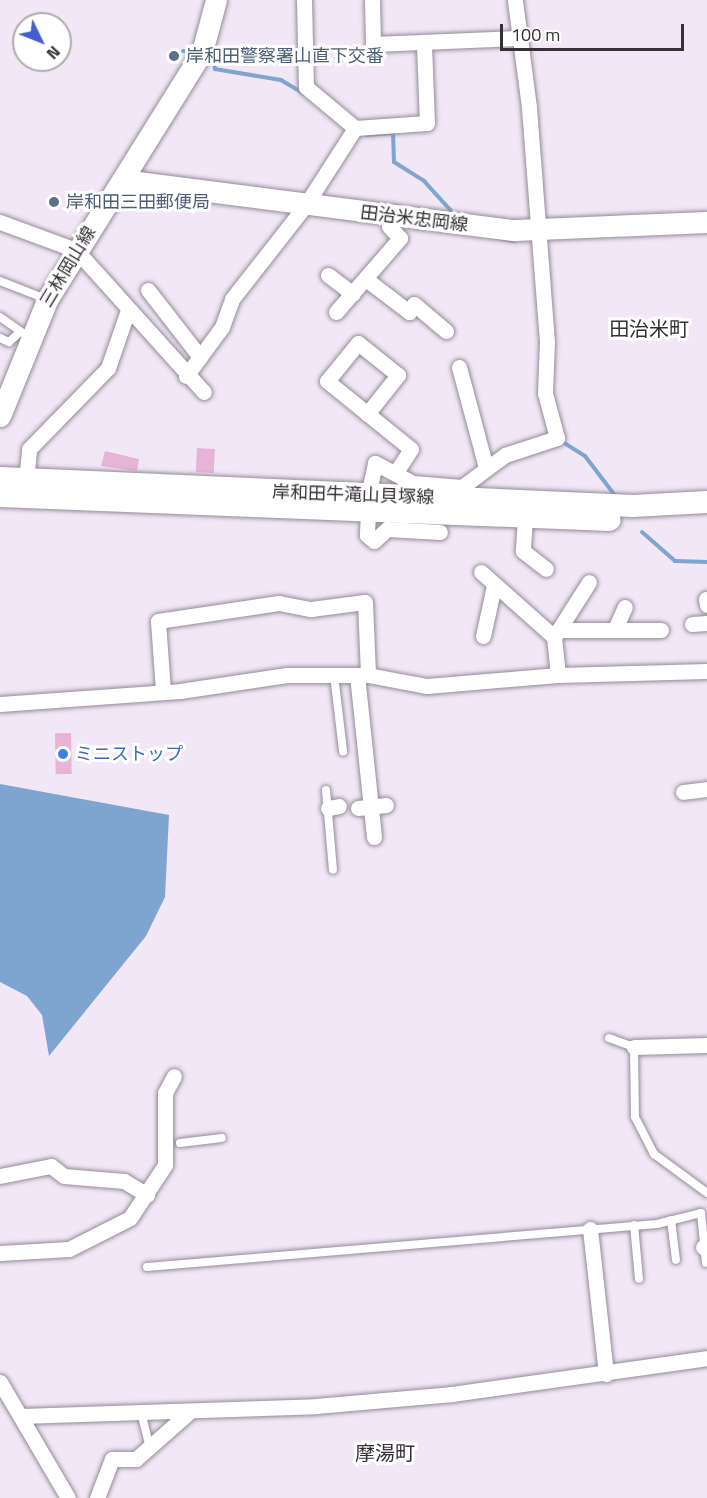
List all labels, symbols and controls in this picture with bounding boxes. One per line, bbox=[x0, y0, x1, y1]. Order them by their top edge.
north arrow bbox=[12, 12, 72, 72]
scale bar bbox=[503, 12, 688, 50]
text: 100 m bbox=[511, 21, 560, 48]
text: N bbox=[41, 41, 66, 65]
place label: 岸和田警察署山直下交番 bbox=[186, 45, 384, 67]
marker: 岸和田警察署山直下交番 bbox=[167, 49, 181, 63]
place label: 岸和田三田郵便局 bbox=[66, 191, 210, 213]
marker: 岸和田三田郵便局 bbox=[47, 195, 61, 209]
street label: 田治米忠岡線 bbox=[359, 202, 469, 236]
street label: 三林岡山線 bbox=[36, 223, 100, 311]
district label: 田治米町 bbox=[609, 316, 689, 340]
street label: 岸和田牛滝山貝塚線 bbox=[272, 481, 434, 509]
place label: ミニストップ bbox=[75, 743, 183, 765]
marker: ミニストップ bbox=[56, 747, 70, 761]
district label: 摩湯町 bbox=[355, 1440, 415, 1464]

